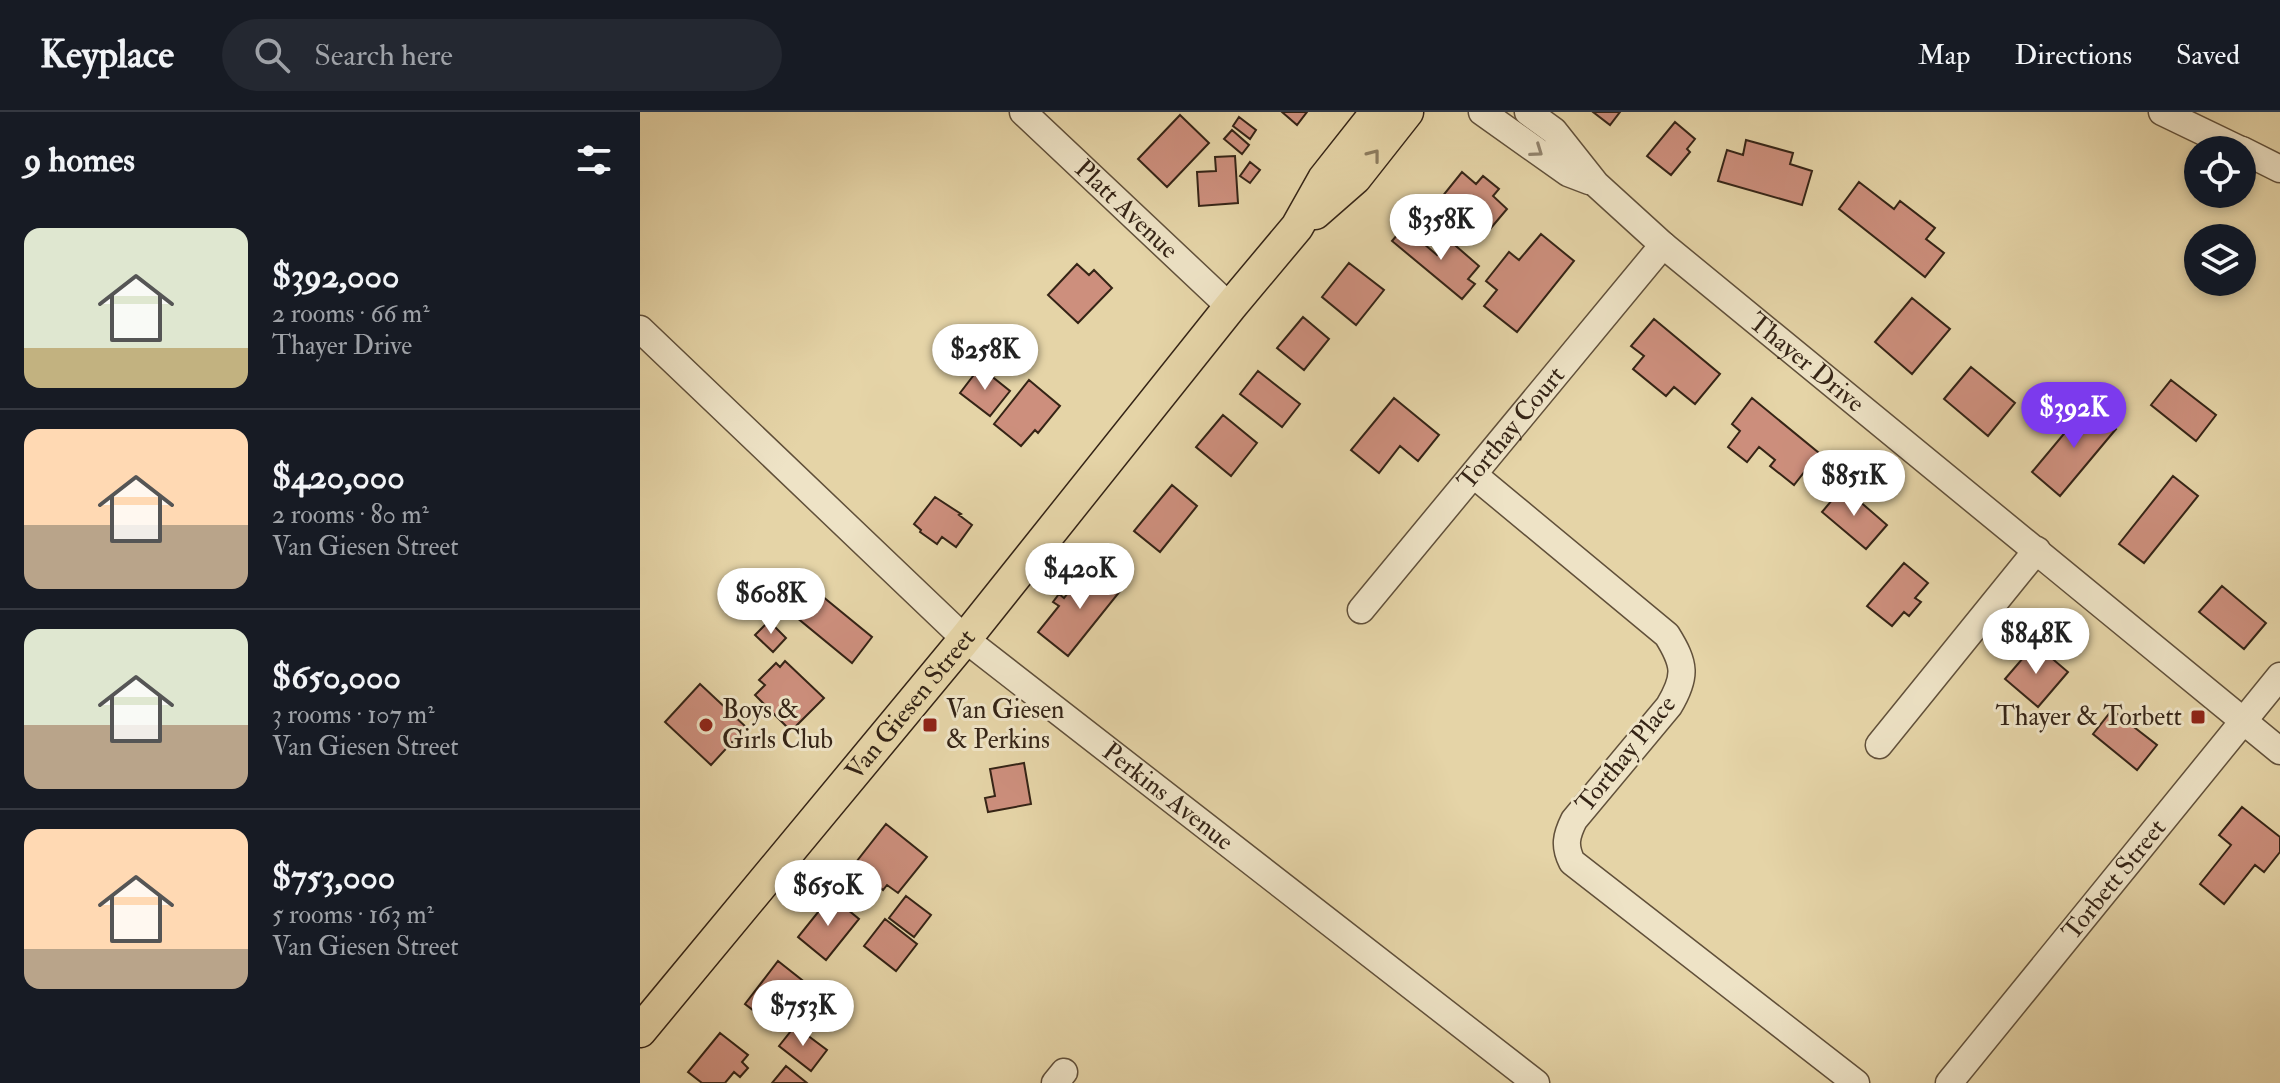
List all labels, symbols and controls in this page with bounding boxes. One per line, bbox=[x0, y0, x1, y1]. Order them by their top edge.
search box bbox=[222, 19, 782, 91]
text: Keyplace bbox=[40, 31, 174, 79]
icon: search bbox=[250, 33, 294, 77]
text: Search here bbox=[314, 37, 453, 74]
text: Map bbox=[1918, 38, 1971, 73]
text: Directions bbox=[2015, 38, 2132, 73]
text: Saved bbox=[2176, 38, 2240, 73]
map controls bbox=[2184, 136, 2256, 296]
button: locate bbox=[2184, 136, 2256, 208]
icon: filters bbox=[572, 138, 616, 182]
text: 9 homes bbox=[24, 139, 135, 182]
one-way arrow bbox=[1529, 141, 1543, 156]
one-way arrow bbox=[1364, 149, 1378, 164]
street label: Platt Avenue bbox=[1068, 153, 1185, 266]
pin: $358K bbox=[1385, 194, 1497, 262]
text: $358K bbox=[1408, 204, 1474, 236]
button: layers bbox=[2184, 224, 2256, 296]
text: $392,000 bbox=[272, 255, 399, 298]
icon: home bbox=[88, 260, 184, 356]
text: 2 rooms · 66 m² bbox=[272, 298, 430, 330]
street label: Thayer Drive bbox=[1742, 306, 1871, 420]
pin: $258K bbox=[929, 324, 1041, 392]
text: Thayer Drive bbox=[272, 330, 412, 362]
text: $258K bbox=[950, 334, 1020, 366]
street label: Torthay Court bbox=[1451, 360, 1572, 496]
pin: $392K bbox=[2018, 382, 2130, 450]
text: $392K bbox=[2039, 392, 2109, 424]
pin: $851K bbox=[1798, 450, 1910, 518]
text: $420,000 bbox=[272, 456, 405, 499]
text: $851K bbox=[1821, 460, 1887, 492]
icon: home bbox=[88, 461, 184, 557]
text: 2 rooms · 80 m² bbox=[272, 499, 429, 531]
text: Van Giesen Street bbox=[272, 531, 459, 563]
pin: $420K bbox=[1024, 543, 1136, 611]
text: $420K bbox=[1043, 553, 1117, 585]
pin: $608K bbox=[715, 568, 827, 636]
text: $608K bbox=[735, 578, 807, 610]
pin: $848K bbox=[1980, 608, 2092, 676]
text: $848K bbox=[2000, 618, 2072, 650]
street label: Van Giesen Street bbox=[839, 623, 983, 787]
text: $650,000 bbox=[272, 656, 401, 699]
icon: home bbox=[88, 661, 184, 757]
street label: Torthay Place bbox=[1569, 689, 1683, 819]
place label: Boys & Girls Club bbox=[722, 694, 833, 756]
place label: Van Giesen & Perkins bbox=[946, 694, 1064, 756]
text: 3 rooms · 107 m² bbox=[272, 699, 435, 731]
place label: Thayer & Torbett bbox=[1995, 701, 2182, 733]
marker: Thayer & Torbett bbox=[2189, 708, 2207, 726]
marker: Boys & Girls Club bbox=[697, 716, 715, 734]
marker: Van Giesen & Perkins bbox=[921, 716, 939, 734]
text: Van Giesen Street bbox=[272, 731, 459, 763]
street label: Perkins Avenue bbox=[1096, 736, 1240, 858]
street label: Torbett Street bbox=[2056, 813, 2173, 947]
text: $753,000 bbox=[272, 856, 395, 899]
pin: $650K bbox=[772, 860, 884, 928]
icon: home bbox=[88, 861, 184, 957]
text: $650K bbox=[793, 870, 863, 902]
text: 5 rooms · 163 m² bbox=[272, 899, 434, 931]
text: Van Giesen Street bbox=[272, 931, 459, 963]
pin: $753K bbox=[747, 980, 859, 1048]
text: $753K bbox=[770, 990, 836, 1022]

